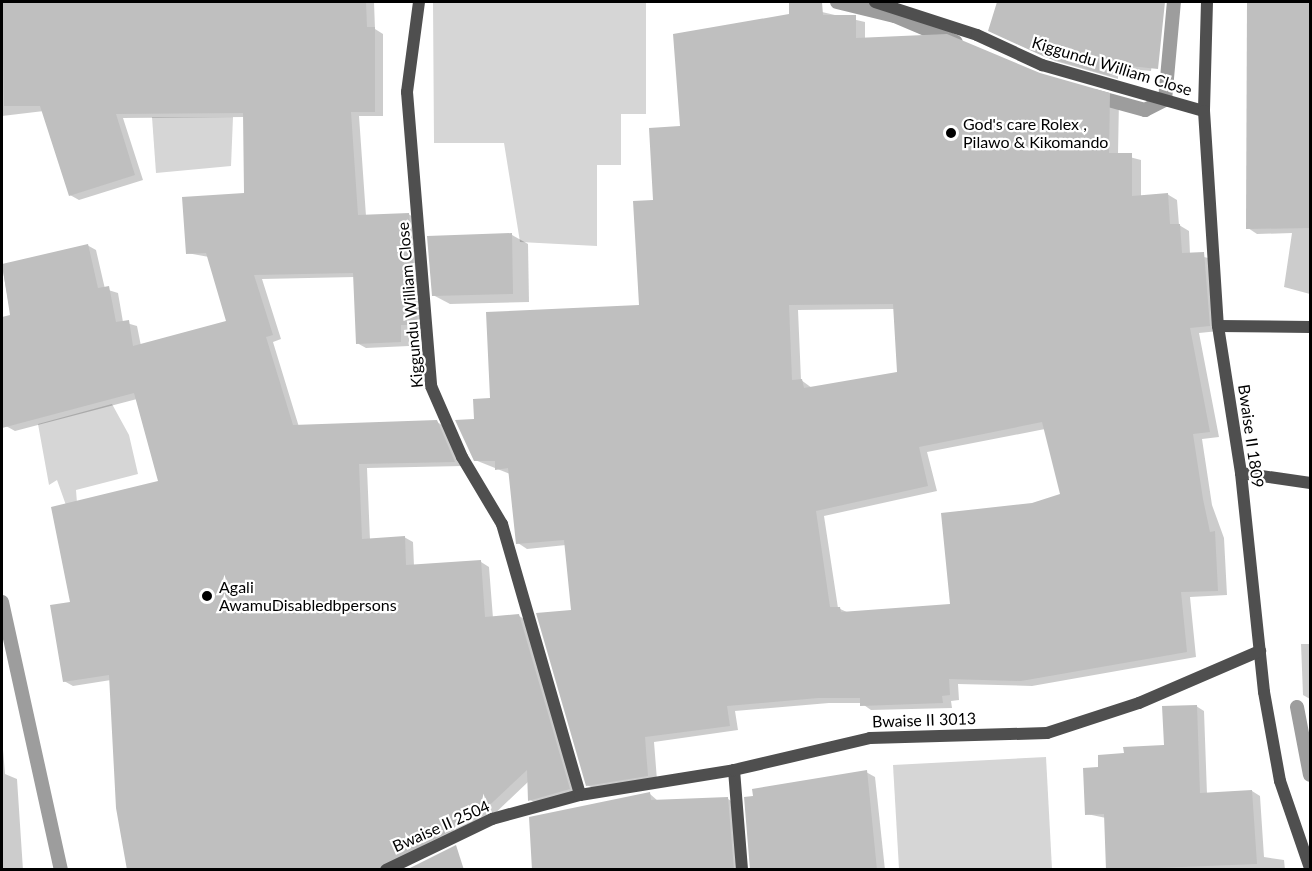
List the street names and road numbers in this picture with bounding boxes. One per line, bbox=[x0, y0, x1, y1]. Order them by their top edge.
street label: Kiggundu William Close bbox=[1029, 32, 1195, 100]
street label: Kiggundu William Close bbox=[393, 221, 427, 389]
street label: Bwaise II 1809 bbox=[1234, 383, 1268, 489]
street label: Bwaise II 3013 bbox=[872, 709, 976, 731]
street label: Bwaise II 2504 bbox=[390, 796, 492, 856]

